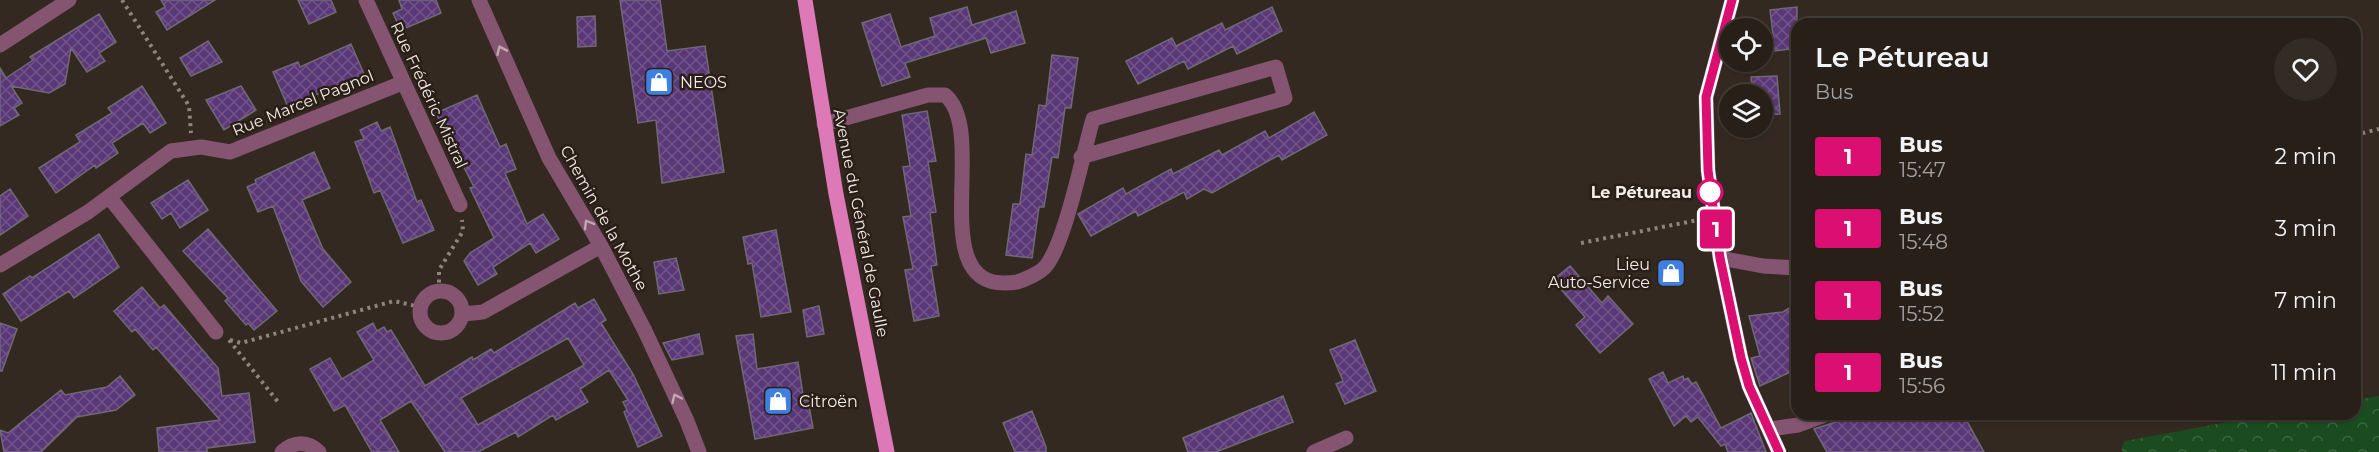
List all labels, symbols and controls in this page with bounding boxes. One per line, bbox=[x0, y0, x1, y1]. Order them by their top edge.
map controls bbox=[1719, 18, 1773, 138]
button: locate bbox=[1719, 18, 1773, 72]
street label: Rue Frédéric Mistral bbox=[387, 19, 471, 171]
button: heart bbox=[2274, 38, 2337, 101]
text: Le Pétureau bbox=[1815, 40, 1990, 74]
one-way arrow bbox=[497, 45, 509, 56]
street label: Rue Marcel Pagnol bbox=[229, 66, 377, 140]
shop icon: NEOS bbox=[643, 66, 675, 98]
place label: NEOS bbox=[680, 73, 727, 92]
text: Bus bbox=[1815, 80, 1853, 104]
button: layers bbox=[1719, 84, 1773, 138]
street label: Avenue du Général de Gaulle bbox=[830, 107, 892, 339]
text: Bus bbox=[1899, 131, 1943, 158]
street label: Chemin de la Mothe bbox=[556, 142, 652, 294]
text: 2 min bbox=[2275, 143, 2337, 170]
text: 1 bbox=[1844, 144, 1852, 169]
text: 15:47 bbox=[1899, 158, 1946, 182]
marker: Le Pétureau bbox=[1697, 179, 1723, 205]
place label: Le Pétureau bbox=[1591, 183, 1692, 202]
text: Bus bbox=[1899, 203, 1943, 230]
line badge: 1 bbox=[1696, 210, 1736, 248]
text: 3 min bbox=[2275, 215, 2337, 242]
text: 1 bbox=[1844, 216, 1852, 241]
text: 1 bbox=[1712, 217, 1720, 242]
one-way arrow bbox=[584, 220, 595, 230]
text: 15:48 bbox=[1899, 230, 1948, 254]
place label: Lieu Auto-Service bbox=[1548, 255, 1650, 292]
shop icon: Lieu Auto-Service bbox=[1655, 257, 1687, 289]
text: Bus bbox=[1899, 275, 1943, 302]
text: 7 min bbox=[2274, 287, 2337, 314]
text: 1 bbox=[1844, 288, 1852, 313]
text: 15:52 bbox=[1899, 302, 1944, 326]
text: Bus bbox=[1899, 347, 1943, 374]
text: 11 min bbox=[2271, 359, 2337, 386]
text: 1 bbox=[1844, 360, 1852, 385]
text: 15:56 bbox=[1899, 374, 1945, 398]
shop icon: Citroën bbox=[762, 385, 794, 417]
place label: Citroën bbox=[799, 392, 858, 411]
one-way arrow bbox=[672, 394, 684, 405]

